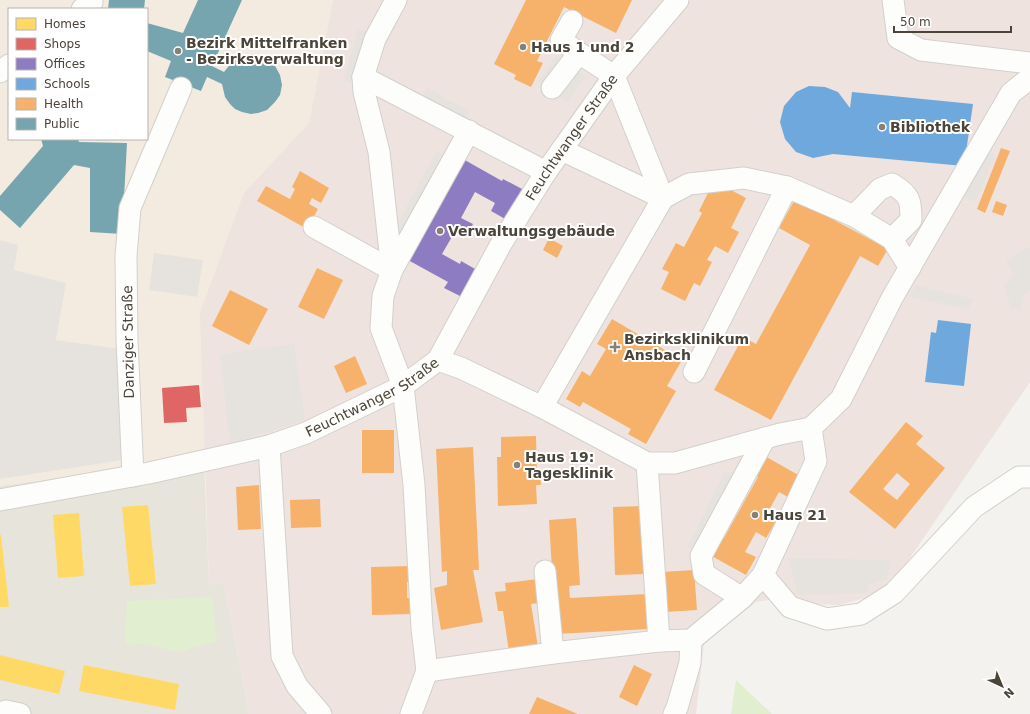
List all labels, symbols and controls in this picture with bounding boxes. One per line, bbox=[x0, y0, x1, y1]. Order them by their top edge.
legend bbox=[8, 8, 148, 140]
scale bar bbox=[894, 8, 1011, 34]
text: 50 m bbox=[900, 15, 931, 29]
text: Homes bbox=[44, 17, 86, 31]
place label: Bezirk Mittelfranken - Bezirksverwaltung bbox=[186, 35, 347, 67]
text: Shops bbox=[44, 37, 80, 51]
place label: Haus 1 und 2 bbox=[531, 39, 635, 55]
marker: Haus 1 und 2 bbox=[518, 42, 528, 52]
marker: Bezirk Mittelfranken - Bezirksverwaltung bbox=[173, 46, 183, 56]
text: Offices bbox=[44, 57, 85, 71]
street label: Feuchtwanger Straße bbox=[522, 71, 621, 203]
text: Schools bbox=[44, 77, 90, 91]
text: Health bbox=[44, 97, 83, 111]
text: Public bbox=[44, 117, 80, 131]
place label: Bibliothek bbox=[890, 119, 971, 135]
marker: Bibliothek bbox=[877, 122, 887, 132]
place label: Verwaltungsgebäude bbox=[448, 223, 615, 239]
marker: Verwaltungsgebäude bbox=[435, 226, 445, 236]
street label: Danziger Straße bbox=[119, 285, 137, 399]
place label: Bezirksklinikum Ansbach bbox=[624, 331, 749, 363]
marker: Bezirksklinikum Ansbach bbox=[609, 341, 621, 353]
street label: Feuchtwanger Straße bbox=[303, 354, 442, 440]
place label: Haus 19: Tagesklinik bbox=[525, 449, 614, 481]
marker: Haus 19: Tagesklinik bbox=[512, 460, 522, 470]
place label: Haus 21 bbox=[763, 507, 827, 523]
marker: Haus 21 bbox=[750, 510, 760, 520]
north arrow bbox=[982, 666, 1022, 706]
text: N bbox=[1001, 685, 1016, 701]

